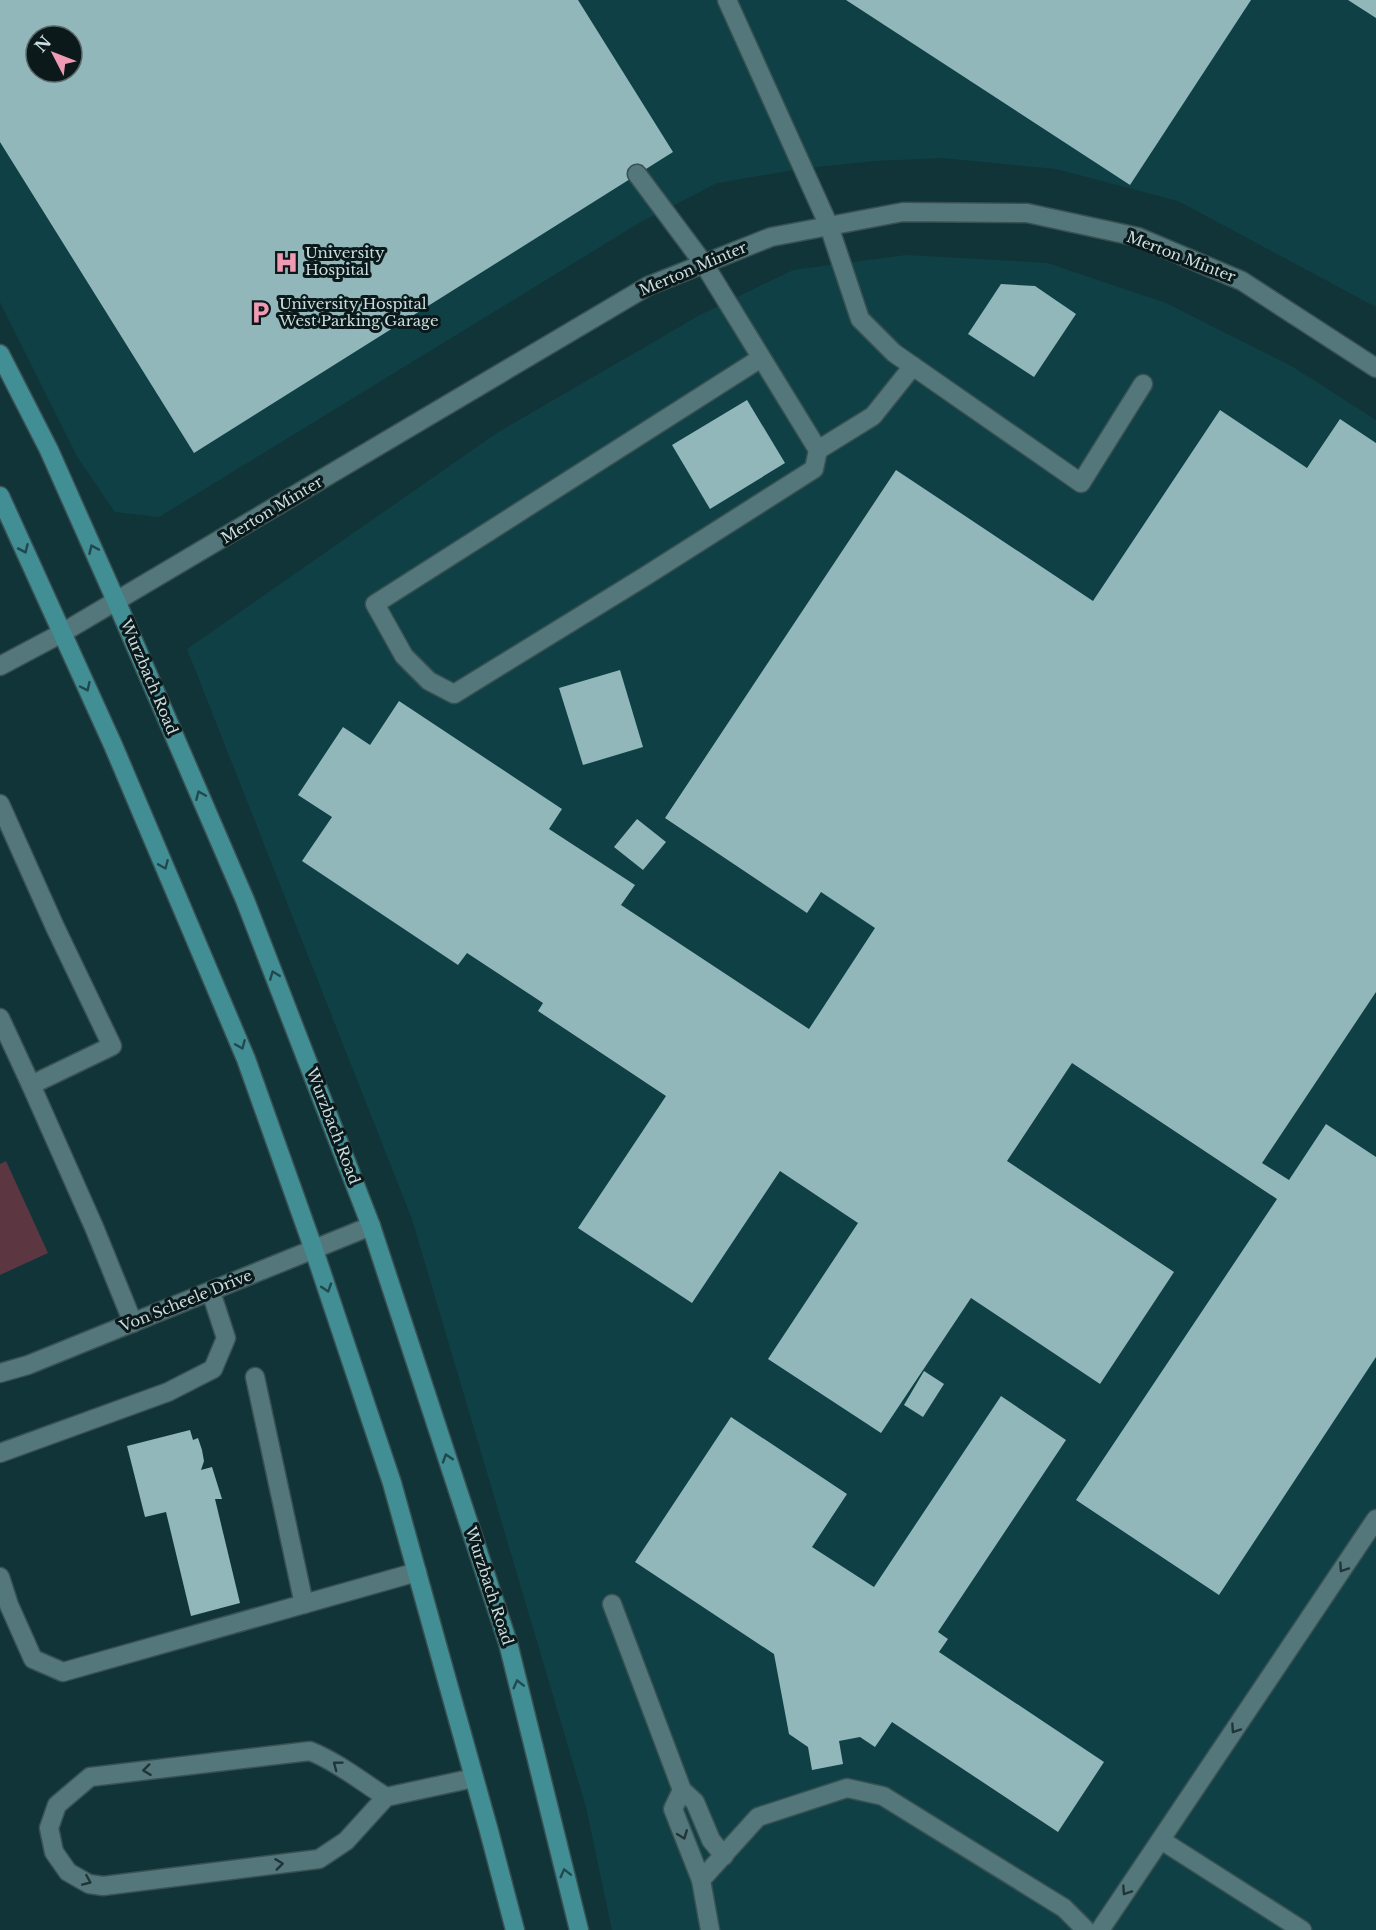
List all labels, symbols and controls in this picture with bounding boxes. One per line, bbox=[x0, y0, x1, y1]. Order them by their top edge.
north arrow bbox=[24, 24, 84, 84]
text: N bbox=[30, 32, 55, 56]
street label: Merton Minter bbox=[1124, 227, 1239, 286]
street label: Merton Minter bbox=[636, 237, 750, 300]
place label: University Hospital bbox=[305, 243, 385, 279]
hospital icon: University Hospital bbox=[274, 249, 300, 275]
place label: University Hospital West Parking Garage bbox=[278, 294, 439, 330]
parking icon: University Hospital West Parking Garage bbox=[248, 300, 274, 326]
street label: Merton Minter bbox=[218, 471, 327, 547]
one-way arrow bbox=[17, 542, 29, 553]
one-way arrow bbox=[88, 545, 100, 556]
street label: Wurzbach Road bbox=[116, 615, 182, 737]
one-way arrow bbox=[79, 680, 91, 691]
one-way arrow bbox=[195, 790, 207, 801]
one-way arrow bbox=[157, 859, 169, 870]
one-way arrow bbox=[269, 970, 281, 981]
one-way arrow bbox=[233, 1039, 245, 1050]
street label: Wurzbach Road bbox=[302, 1064, 364, 1187]
street label: Von Scheele Drive bbox=[116, 1265, 255, 1336]
one-way arrow bbox=[319, 1282, 332, 1293]
one-way arrow bbox=[442, 1453, 454, 1464]
street label: Wurzbach Road bbox=[461, 1523, 518, 1647]
one-way arrow bbox=[1340, 1561, 1351, 1572]
one-way arrow bbox=[512, 1679, 525, 1689]
one-way arrow bbox=[1231, 1723, 1242, 1734]
one-way arrow bbox=[333, 1762, 344, 1773]
one-way arrow bbox=[143, 1763, 152, 1776]
one-way arrow bbox=[676, 1829, 688, 1840]
one-way arrow bbox=[275, 1858, 284, 1871]
one-way arrow bbox=[560, 1868, 573, 1878]
one-way arrow bbox=[80, 1874, 91, 1886]
one-way arrow bbox=[1122, 1885, 1133, 1896]

